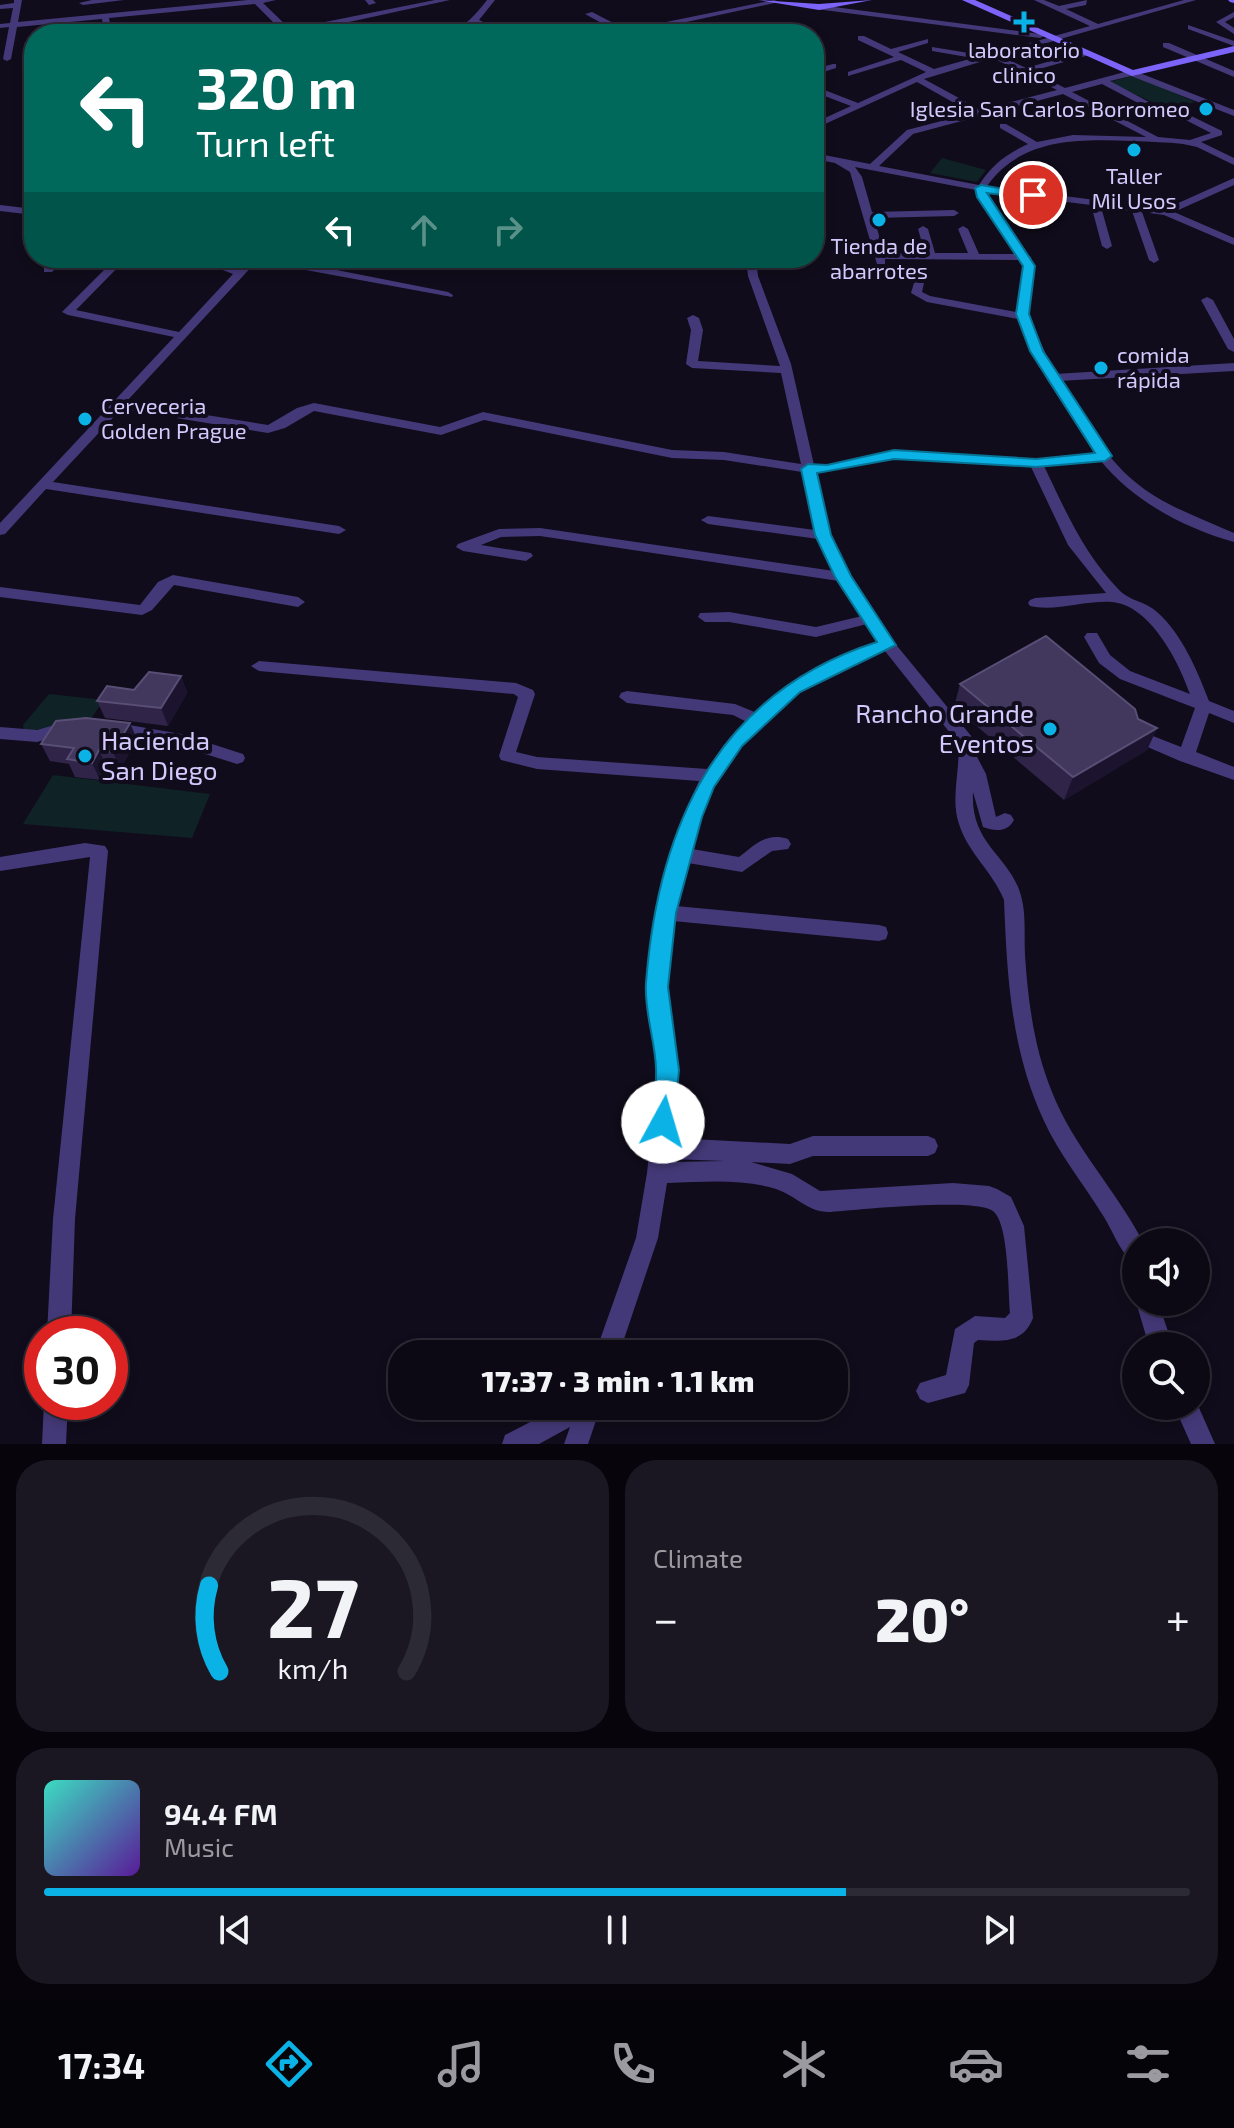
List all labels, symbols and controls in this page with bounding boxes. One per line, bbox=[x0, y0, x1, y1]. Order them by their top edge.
marker: laboratorio clinico bbox=[1013, 11, 1035, 33]
place label: laboratorio clinico bbox=[968, 36, 1080, 87]
text: 320 m bbox=[196, 53, 357, 120]
icon: left bbox=[64, 56, 168, 160]
place label: Iglesia San Carlos Borromeo bbox=[910, 95, 1190, 121]
marker: Iglesia San Carlos Borromeo bbox=[1197, 100, 1215, 118]
text: Turn left bbox=[196, 121, 335, 164]
marker: Taller Mil Usos bbox=[1125, 141, 1143, 159]
pin bbox=[999, 161, 1067, 229]
place label: Taller Mil Usos bbox=[1091, 162, 1177, 213]
icon: arrive bbox=[1011, 173, 1055, 217]
icon: left bbox=[318, 208, 362, 252]
icon: ahead bbox=[402, 208, 446, 252]
icon: right bbox=[486, 208, 530, 252]
marker: Tienda de abarrotes bbox=[870, 211, 888, 229]
place label: Tienda de abarrotes bbox=[830, 232, 928, 283]
place label: comida rápida bbox=[1117, 341, 1190, 392]
marker: comida rápida bbox=[1092, 359, 1110, 377]
place label: Cerveceria Golden Prague bbox=[101, 392, 246, 443]
marker: Cerveceria Golden Prague bbox=[76, 410, 94, 428]
place label: Rancho Grande Eventos bbox=[855, 697, 1034, 758]
marker: Rancho Grande Eventos bbox=[1041, 720, 1059, 738]
place label: Hacienda San Diego bbox=[101, 724, 218, 785]
marker: Hacienda San Diego bbox=[76, 747, 94, 765]
position arrow bbox=[621, 1080, 705, 1164]
map controls bbox=[1122, 1228, 1210, 1420]
button: sound bbox=[1122, 1228, 1210, 1316]
speed limit sign: 30 bbox=[24, 1316, 128, 1420]
button: search bbox=[1122, 1332, 1210, 1420]
text: 17:37 · 3 min · 1.1 km bbox=[482, 1362, 754, 1398]
text: Climate bbox=[653, 1542, 743, 1573]
text: 27 bbox=[266, 1555, 359, 1655]
text: 20° bbox=[875, 1582, 969, 1654]
text: − bbox=[653, 1591, 679, 1644]
text: + bbox=[1166, 1591, 1190, 1644]
text: km/h bbox=[277, 1650, 348, 1685]
text: 94.4 FM bbox=[164, 1795, 278, 1831]
text: Music bbox=[164, 1831, 234, 1862]
icon: previous bbox=[213, 1908, 257, 1952]
icon: pause bbox=[595, 1908, 639, 1952]
icon: next bbox=[977, 1908, 1021, 1952]
icon: directions bbox=[261, 2036, 317, 2092]
icon: music bbox=[433, 2036, 489, 2092]
icon: phone bbox=[605, 2036, 661, 2092]
icon: climate bbox=[776, 2036, 832, 2092]
icon: car bbox=[948, 2036, 1004, 2092]
icon: filters bbox=[1120, 2036, 1176, 2092]
text: 17:34 bbox=[58, 2043, 145, 2086]

